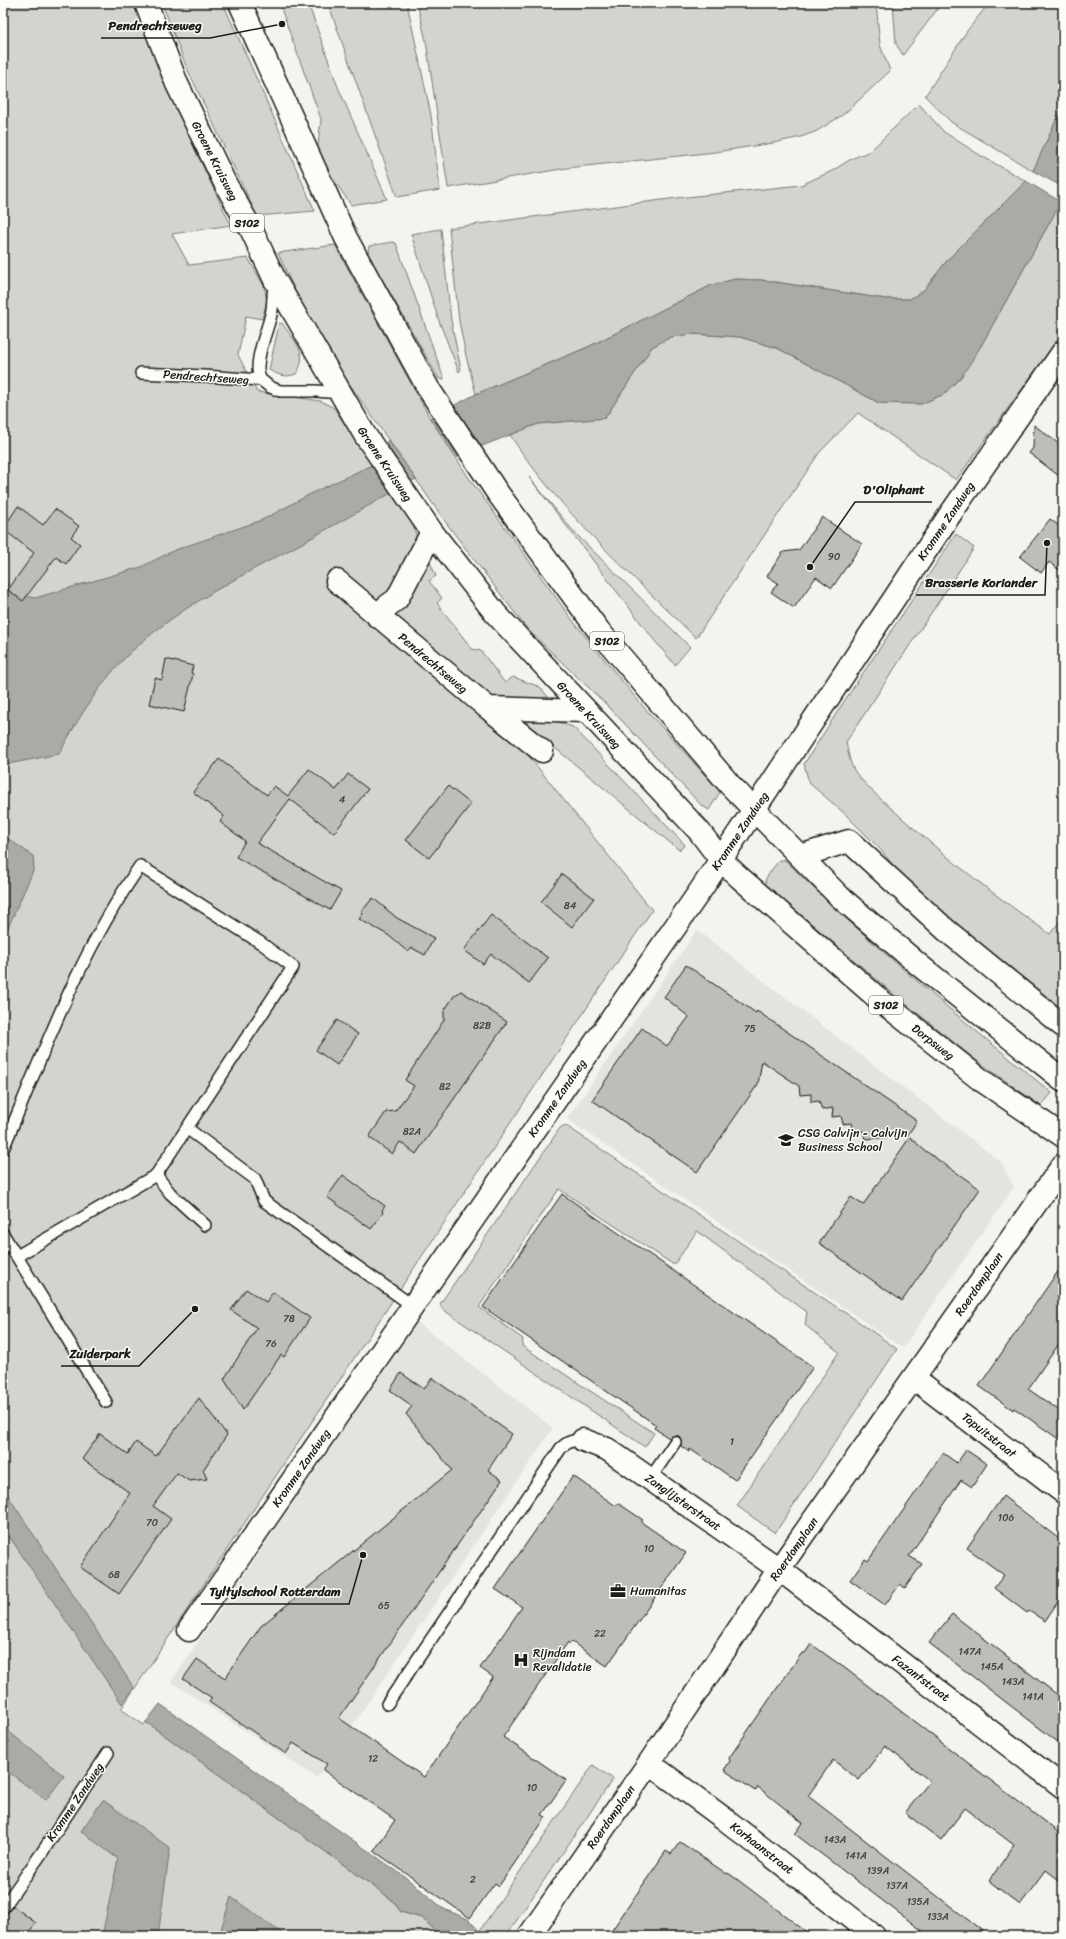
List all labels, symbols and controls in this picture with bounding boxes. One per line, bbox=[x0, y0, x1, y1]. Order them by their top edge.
callout: Pendrechtseweg bbox=[101, 13, 210, 38]
text: Pendrechtseweg bbox=[108, 14, 202, 37]
street label: Groene Kruisweg bbox=[185, 117, 245, 205]
road number: S102 bbox=[230, 214, 264, 232]
street label: Pendrechtseweg bbox=[162, 363, 250, 391]
street label: Groene Kruisweg bbox=[351, 422, 419, 506]
callout: D'Oliphant bbox=[855, 477, 932, 502]
street label: Kromme Zandweg bbox=[911, 477, 981, 565]
text: D'Oliphant bbox=[863, 478, 925, 501]
house number: 90 bbox=[828, 548, 840, 566]
callout: Brasserie Koriander bbox=[916, 570, 1045, 595]
text: Brasserie Koriander bbox=[925, 571, 1039, 594]
street label: Pendrechtseweg bbox=[393, 627, 473, 699]
road number: S102 bbox=[590, 632, 624, 650]
street label: Groene Kruisweg bbox=[551, 675, 627, 755]
street label: Kromme Zandweg bbox=[705, 787, 775, 875]
house number: 4 bbox=[339, 791, 345, 809]
house number: 84 bbox=[564, 897, 576, 915]
road number: S102 bbox=[869, 996, 903, 1014]
house number: 82B bbox=[473, 1017, 492, 1035]
street label: Dorpsweg bbox=[907, 1018, 959, 1066]
house number: 75 bbox=[744, 1020, 756, 1038]
street label: Kromme Zandweg bbox=[522, 1054, 592, 1142]
house number: 82 bbox=[439, 1078, 451, 1096]
place label: CSG Calvijn - Calvijn Business School bbox=[798, 1122, 908, 1158]
house number: 82A bbox=[403, 1123, 421, 1141]
school or university icon: CSG Calvijn - Calvijn Business School bbox=[777, 1131, 795, 1149]
street label: Roerdomplaan bbox=[949, 1247, 1010, 1321]
house number: 78 bbox=[283, 1310, 295, 1328]
house number: 76 bbox=[265, 1335, 277, 1353]
callout: Zuiderpark bbox=[61, 1341, 139, 1366]
text: Zuiderpark bbox=[68, 1342, 132, 1365]
street label: Tapuitstraat bbox=[957, 1406, 1022, 1464]
street label: Kromme Zandweg bbox=[266, 1424, 336, 1512]
house number: 1 bbox=[730, 1433, 734, 1451]
street label: Zanglijsterstraat bbox=[640, 1467, 726, 1537]
house number: 106 bbox=[998, 1509, 1014, 1527]
street label: Roerdomplaan bbox=[764, 1512, 825, 1586]
house number: 70 bbox=[146, 1514, 158, 1532]
house number: 10 bbox=[644, 1540, 654, 1558]
house number: 68 bbox=[108, 1566, 120, 1584]
callout: Tyltylschool Rotterdam bbox=[201, 1579, 349, 1604]
text: Tyltylschool Rotterdam bbox=[209, 1580, 341, 1603]
place label: Humanitas bbox=[630, 1580, 687, 1602]
office icon: Humanitas bbox=[609, 1582, 627, 1600]
house number: 65 bbox=[378, 1597, 390, 1615]
house number: 22 bbox=[594, 1625, 606, 1643]
place label: Rijndam Revalidatie bbox=[533, 1642, 592, 1678]
house number: 147A bbox=[959, 1643, 981, 1661]
street label: Fazantstraat bbox=[887, 1649, 955, 1707]
hospital icon: Rijndam Revalidatie bbox=[512, 1651, 530, 1669]
house number: 145A bbox=[980, 1658, 1004, 1676]
house number: 143A bbox=[1002, 1673, 1024, 1691]
house number: 141A bbox=[1022, 1688, 1044, 1706]
house number: 12 bbox=[368, 1750, 378, 1768]
street label: Kromme Zandweg bbox=[40, 1758, 110, 1846]
house number: 10 bbox=[527, 1779, 537, 1797]
street label: Roerdomplaan bbox=[581, 1780, 642, 1854]
street label: Korhaanstraat bbox=[725, 1816, 799, 1880]
house number: 143A bbox=[824, 1831, 846, 1849]
house number: 141A bbox=[845, 1847, 867, 1865]
house number: 139A bbox=[867, 1862, 889, 1880]
house number: 2 bbox=[470, 1871, 476, 1889]
house number: 137A bbox=[886, 1877, 908, 1895]
house number: 135A bbox=[907, 1893, 929, 1911]
house number: 133A bbox=[927, 1908, 949, 1926]

